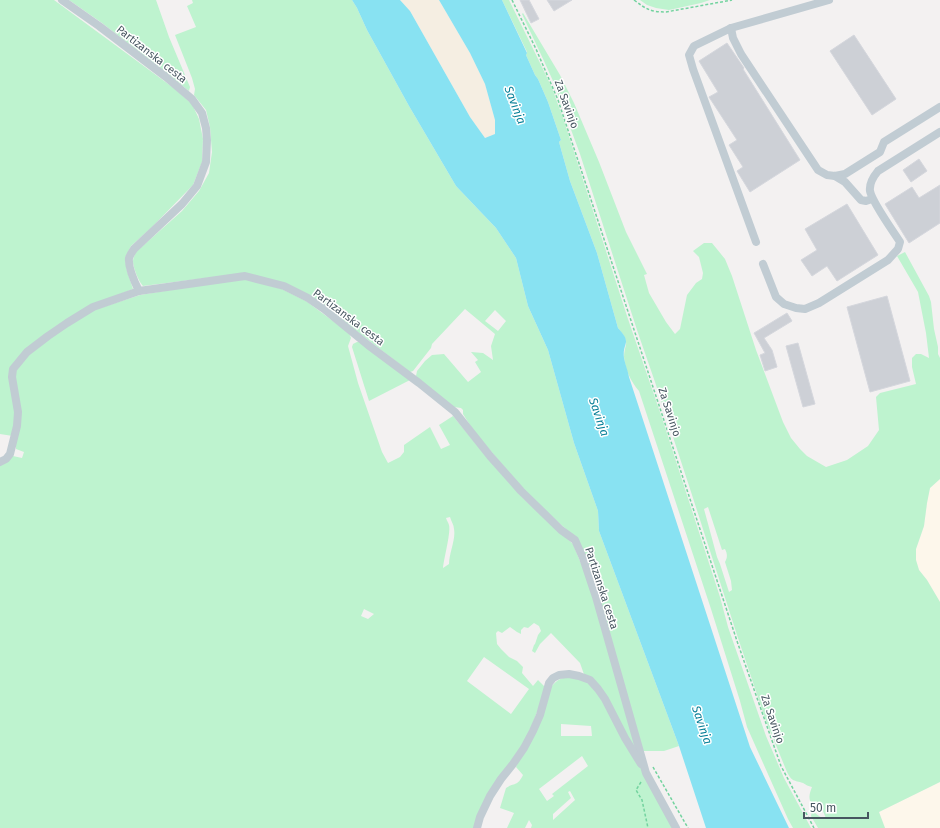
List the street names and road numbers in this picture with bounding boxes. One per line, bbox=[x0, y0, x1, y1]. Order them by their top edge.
street label: Partizanska cesta bbox=[114, 23, 189, 86]
street label: Za Savinjo bbox=[552, 78, 581, 130]
street label: Partizanska cesta bbox=[311, 286, 387, 348]
street label: Za Savinjo bbox=[655, 386, 684, 438]
street label: Partizanska cesta bbox=[582, 545, 621, 631]
street label: Za Savinjo bbox=[758, 693, 787, 745]

